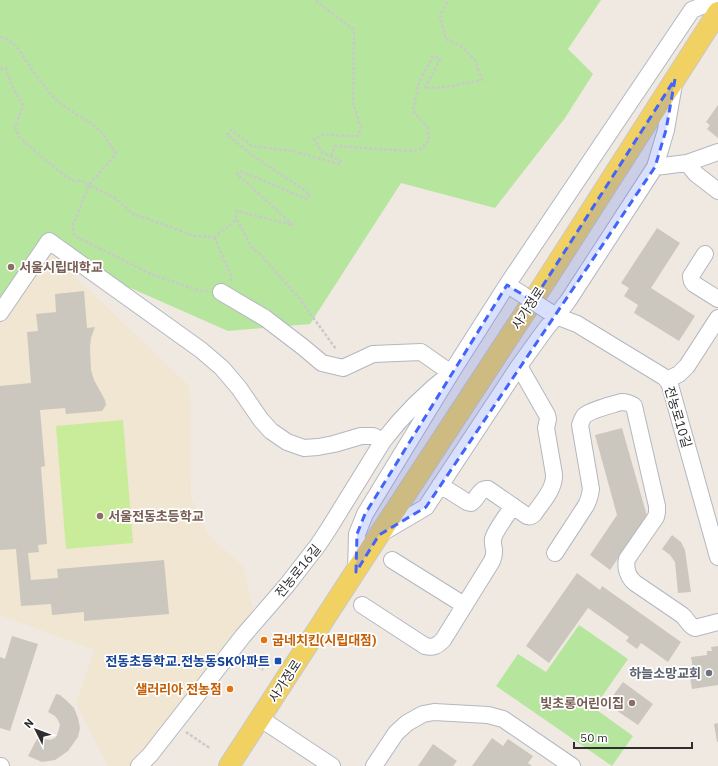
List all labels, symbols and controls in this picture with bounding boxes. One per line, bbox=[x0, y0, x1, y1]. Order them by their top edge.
place label: 서울시립대학교 bbox=[19, 259, 103, 276]
marker: 서울시립대학교 bbox=[6, 262, 16, 272]
street label: 사가정로 bbox=[508, 283, 548, 333]
street label: 전농로10길 bbox=[661, 384, 695, 450]
place label: 서울전동초등학교 bbox=[108, 508, 204, 525]
marker: 서울전동초등학교 bbox=[95, 511, 105, 521]
street label: 전농로16길 bbox=[271, 541, 325, 601]
place label: 굽네치킨(시립대점) bbox=[272, 632, 376, 649]
marker: 굽네치킨(시립대점) bbox=[259, 635, 269, 645]
place label: 전동초등학교.전농동SK아파트 bbox=[105, 653, 270, 670]
street label: 사가정로 bbox=[265, 656, 305, 706]
marker: 전동초등학교.전농동SK아파트 bbox=[273, 656, 283, 666]
place label: 하늘소망교회 bbox=[629, 665, 701, 682]
marker: 하늘소망교회 bbox=[704, 668, 714, 678]
place label: 샐러리아 전농점 bbox=[135, 681, 222, 698]
marker: 샐러리아 전농점 bbox=[225, 684, 235, 694]
place label: 빛초롱어린이집 bbox=[540, 695, 624, 712]
marker: 빛초롱어린이집 bbox=[627, 698, 637, 708]
north arrow bbox=[16, 710, 56, 750]
text: N bbox=[21, 716, 36, 731]
scale bar bbox=[574, 724, 692, 750]
text: 50 m bbox=[580, 730, 608, 745]

